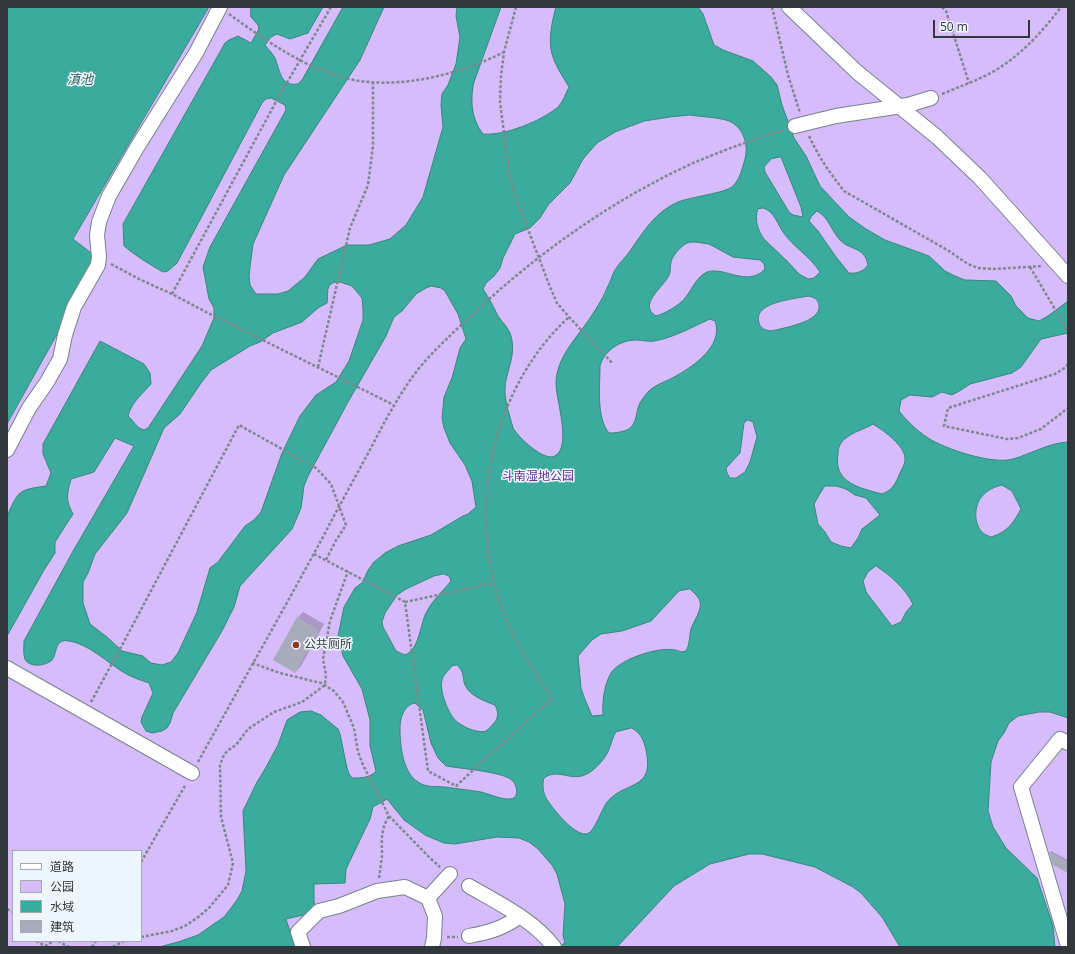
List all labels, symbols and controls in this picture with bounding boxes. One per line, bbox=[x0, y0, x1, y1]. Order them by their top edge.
scale bar bbox=[935, 12, 1032, 38]
text: 50 m bbox=[940, 18, 968, 35]
water label: 滇池 bbox=[67, 72, 93, 88]
park label: 斗南湿地公园 bbox=[502, 470, 574, 484]
place label: 公共厕所 bbox=[304, 638, 352, 652]
marker: 公共厕所 bbox=[291, 640, 301, 650]
legend bbox=[12, 850, 142, 942]
text: 道路 bbox=[50, 858, 74, 875]
text: 公园 bbox=[50, 878, 74, 895]
text: 水域 bbox=[50, 898, 74, 915]
text: 建筑 bbox=[50, 918, 74, 935]

